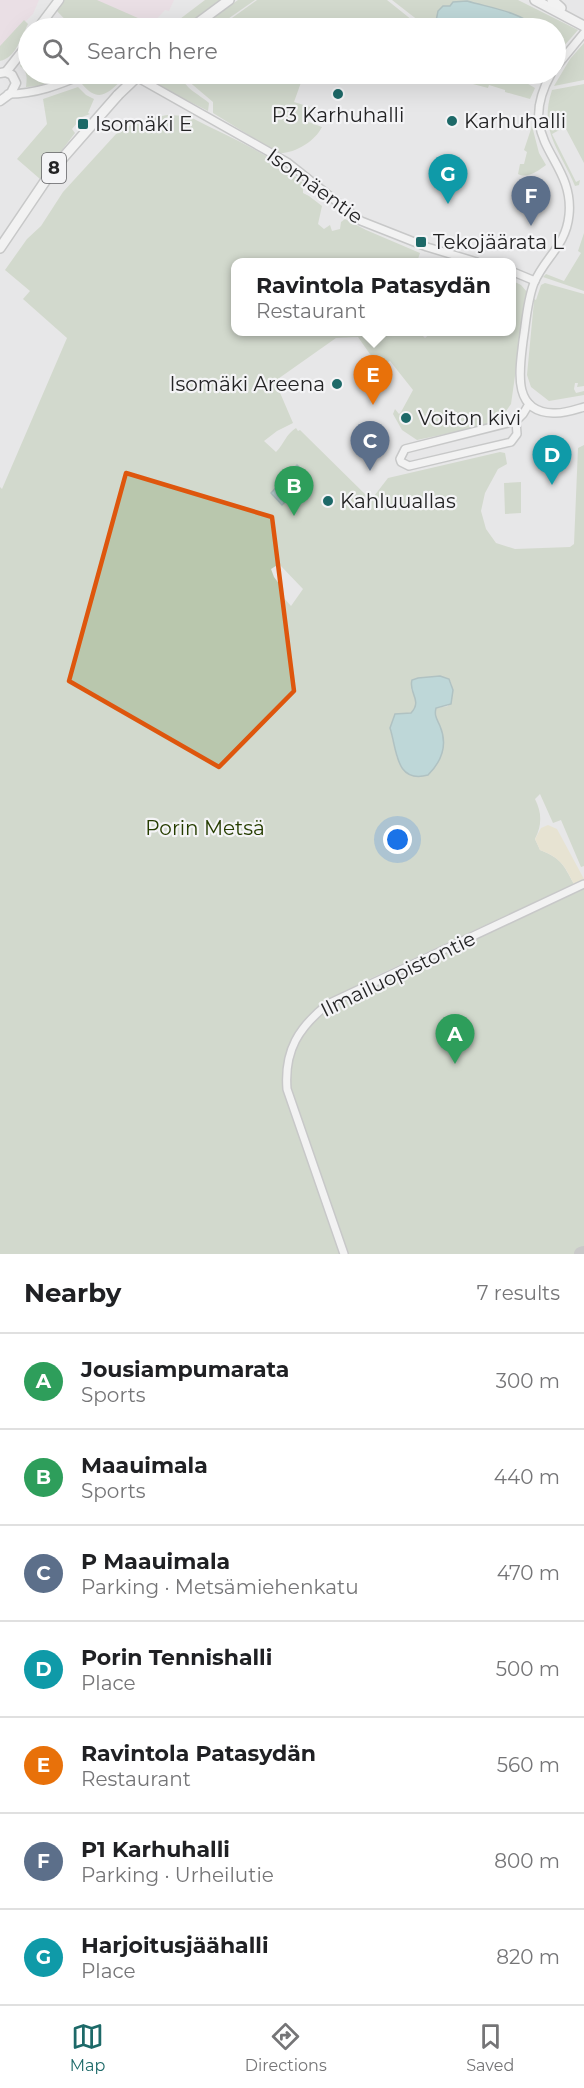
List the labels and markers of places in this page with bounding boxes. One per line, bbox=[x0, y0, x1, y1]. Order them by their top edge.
marker: P3 Karhuhalli bbox=[331, 87, 345, 101]
place label: P3 Karhuhalli bbox=[272, 103, 404, 127]
place label: Karhuhalli bbox=[464, 109, 566, 133]
place label: Isomäki E bbox=[95, 112, 192, 136]
marker: Karhuhalli bbox=[445, 114, 459, 128]
marker: Isomäki E bbox=[76, 117, 90, 131]
pin: G bbox=[428, 154, 468, 204]
pin: F bbox=[512, 176, 550, 226]
place label: Tekojäärata L bbox=[433, 230, 564, 254]
marker: Tekojäärata L bbox=[414, 235, 428, 249]
pin: E bbox=[354, 356, 392, 405]
place label: Isomäki Areena bbox=[169, 372, 325, 396]
marker: Isomäki Areena bbox=[330, 377, 344, 391]
place label: Voiton kivi bbox=[418, 406, 521, 430]
marker: Voiton kivi bbox=[399, 411, 413, 425]
pin: C bbox=[350, 422, 389, 471]
pin: D bbox=[532, 436, 572, 485]
pin: B bbox=[274, 466, 314, 516]
place label: Kahluuallas bbox=[340, 489, 456, 513]
marker: Kahluuallas bbox=[321, 494, 335, 508]
pin: A bbox=[436, 1014, 474, 1064]

